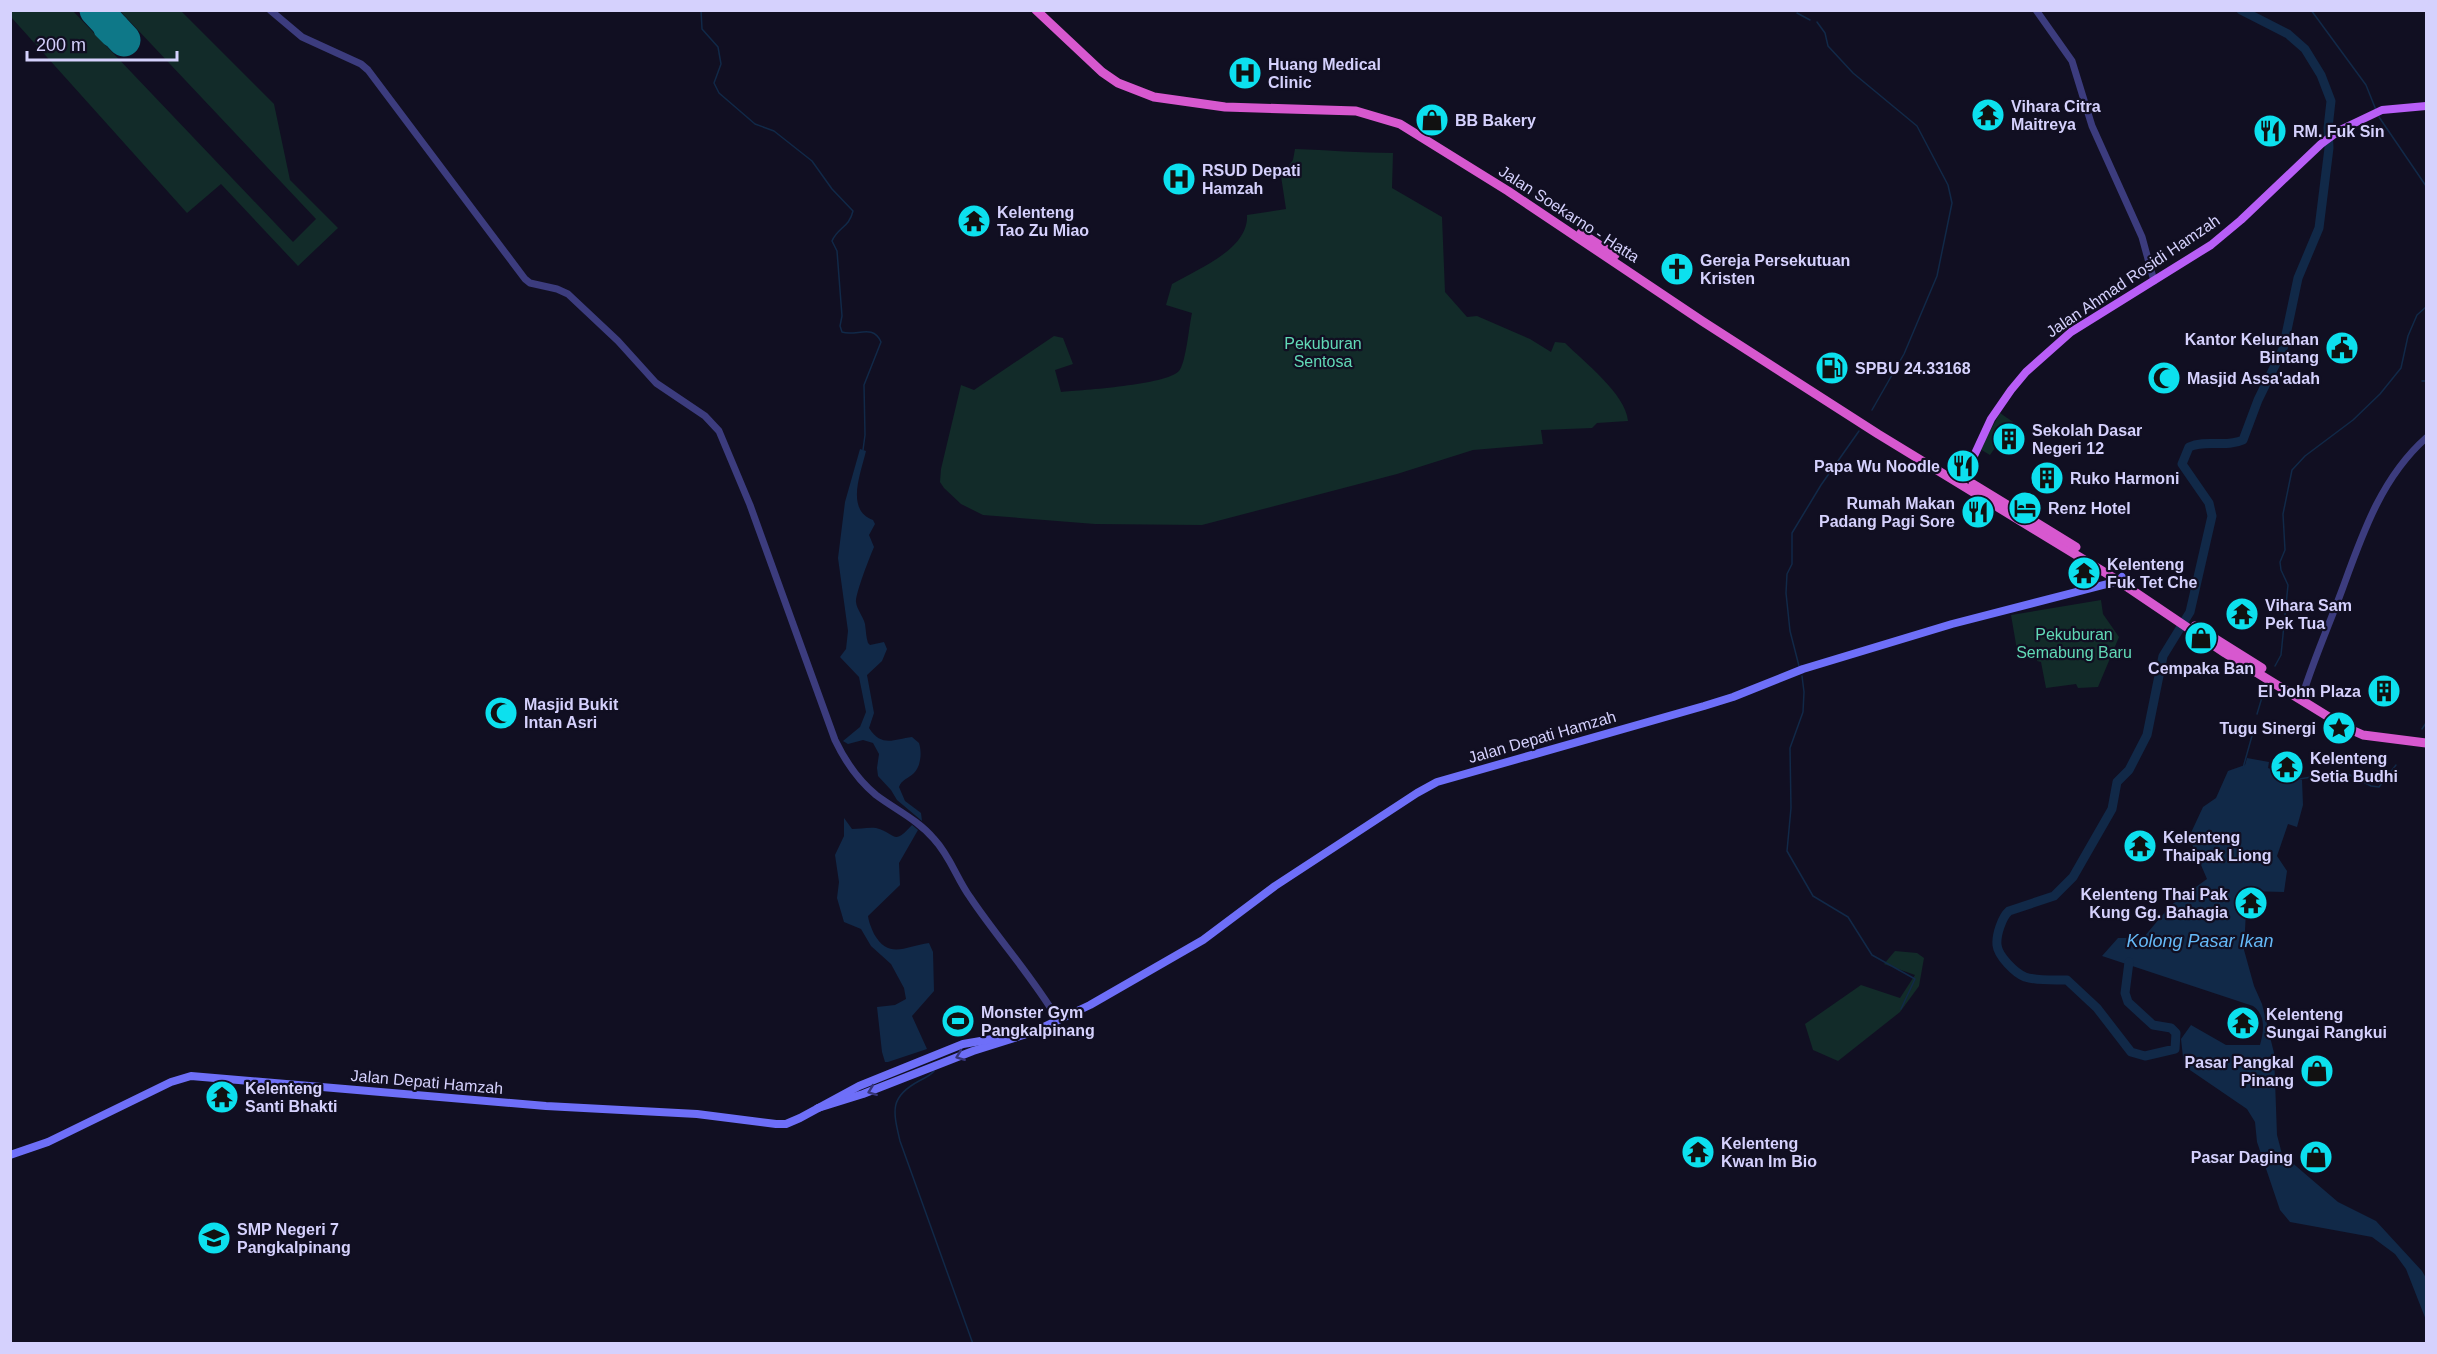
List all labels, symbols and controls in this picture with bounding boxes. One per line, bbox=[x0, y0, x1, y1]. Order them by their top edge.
scale bar bbox=[27, 24, 177, 62]
text: 200 m bbox=[36, 35, 86, 55]
hospital icon: Huang Medical Clinic bbox=[1227, 55, 1263, 91]
place label: Huang Medical Clinic bbox=[1268, 56, 1381, 91]
temple icon: Vihara Citra Maitreya bbox=[1970, 97, 2006, 133]
place label: Vihara Citra Maitreya bbox=[2011, 98, 2101, 133]
shop icon: BB Bakery bbox=[1414, 102, 1450, 138]
place label: BB Bakery bbox=[1455, 112, 1536, 129]
restaurant icon: RM. Fuk Sin bbox=[2252, 113, 2288, 149]
place label: RM. Fuk Sin bbox=[2293, 123, 2385, 140]
hospital icon: RSUD Depati Hamzah bbox=[1161, 161, 1197, 197]
place label: RSUD Depati Hamzah bbox=[1202, 162, 1301, 197]
street label: Jalan Soekarno - Hatta bbox=[1496, 162, 1642, 266]
temple icon: Kelenteng Tao Zu Miao bbox=[956, 203, 992, 239]
place label: Kelenteng Tao Zu Miao bbox=[997, 204, 1089, 239]
street label: Jalan Ahmad Rosidi Hamzah bbox=[2043, 212, 2223, 340]
church icon: Gereja Persekutuan Kristen bbox=[1659, 251, 1695, 287]
place label: Gereja Persekutuan Kristen bbox=[1700, 252, 1850, 287]
public building icon: Kantor Kelurahan Bintang bbox=[2324, 330, 2360, 366]
place label: Kantor Kelurahan Bintang bbox=[2185, 331, 2319, 366]
park label: Pekuburan Sentosa bbox=[1284, 335, 1362, 370]
fuel station icon: SPBU 24.33168 bbox=[1814, 350, 1850, 386]
place label: SPBU 24.33168 bbox=[1855, 360, 1971, 377]
mosque icon: Masjid Assa'adah bbox=[2146, 360, 2182, 396]
place label: Masjid Assa'adah bbox=[2187, 370, 2320, 387]
building icon: Sekolah Dasar Negeri 12 bbox=[1991, 421, 2027, 457]
place label: Sekolah Dasar Negeri 12 bbox=[2032, 422, 2142, 457]
restaurant icon: Papa Wu Noodle bbox=[1945, 448, 1981, 484]
place label: Papa Wu Noodle bbox=[1814, 458, 1940, 475]
building icon: Ruko Harmoni bbox=[2029, 460, 2065, 496]
place label: Ruko Harmoni bbox=[2070, 470, 2179, 487]
hotel icon: Renz Hotel bbox=[2007, 490, 2043, 526]
restaurant icon: Rumah Makan Padang Pagi Sore bbox=[1960, 494, 1996, 530]
place label: Rumah Makan Padang Pagi Sore bbox=[1819, 495, 1955, 530]
place label: Renz Hotel bbox=[2048, 500, 2131, 517]
temple icon: Kelenteng Fuk Tet Che bbox=[2066, 555, 2102, 591]
place label: Kelenteng Fuk Tet Che bbox=[2107, 556, 2197, 591]
temple icon: Vihara Sam Pek Tua bbox=[2224, 596, 2260, 632]
place label: Vihara Sam Pek Tua bbox=[2265, 597, 2352, 632]
shop icon: Cempaka Ban bbox=[2183, 620, 2219, 656]
park label: Pekuburan Semabung Baru bbox=[2016, 626, 2132, 661]
place label: Cempaka Ban bbox=[2148, 660, 2254, 677]
building icon: El John Plaza bbox=[2366, 673, 2402, 709]
place label: El John Plaza bbox=[2258, 683, 2361, 700]
mosque icon: Masjid Bukit Intan Asri bbox=[483, 695, 519, 731]
place label: Masjid Bukit Intan Asri bbox=[524, 696, 619, 731]
street label: Jalan Depati Hamzah bbox=[1466, 708, 1618, 766]
place icon: Tugu Sinergi bbox=[2321, 710, 2357, 746]
place label: Tugu Sinergi bbox=[2219, 720, 2316, 737]
temple icon: Kelenteng Setia Budhi bbox=[2269, 749, 2305, 785]
place label: Kelenteng Setia Budhi bbox=[2310, 750, 2398, 785]
temple icon: Kelenteng Thaipak Liong bbox=[2122, 828, 2158, 864]
place label: Kelenteng Thaipak Liong bbox=[2163, 829, 2271, 864]
temple icon: Kelenteng Thai Pak Kung Gg. Bahagia bbox=[2233, 885, 2269, 921]
place label: Kelenteng Thai Pak Kung Gg. Bahagia bbox=[2080, 886, 2228, 921]
water label: Kolong Pasar Ikan bbox=[2126, 931, 2274, 951]
sports icon: Monster Gym Pangkalpinang bbox=[940, 1003, 976, 1039]
place label: Monster Gym Pangkalpinang bbox=[981, 1004, 1095, 1039]
temple icon: Kelenteng Sungai Rangkui bbox=[2225, 1005, 2261, 1041]
place label: Kelenteng Sungai Rangkui bbox=[2266, 1006, 2387, 1041]
one-way arrow bbox=[955, 1049, 966, 1061]
shop icon: Pasar Pangkal Pinang bbox=[2299, 1053, 2335, 1089]
place label: Pasar Pangkal Pinang bbox=[2185, 1054, 2294, 1089]
street label: Jalan Depati Hamzah bbox=[350, 1067, 504, 1097]
temple icon: Kelenteng Santi Bhakti bbox=[204, 1079, 240, 1115]
place label: Kelenteng Santi Bhakti bbox=[245, 1080, 337, 1115]
one-way arrow bbox=[867, 1084, 878, 1096]
temple icon: Kelenteng Kwan Im Bio bbox=[1680, 1134, 1716, 1170]
place label: Kelenteng Kwan Im Bio bbox=[1721, 1135, 1817, 1170]
shop icon: Pasar Daging bbox=[2298, 1139, 2334, 1175]
place label: Pasar Daging bbox=[2191, 1149, 2293, 1166]
school or university icon: SMP Negeri 7 Pangkalpinang bbox=[196, 1220, 232, 1256]
place label: SMP Negeri 7 Pangkalpinang bbox=[237, 1221, 351, 1256]

